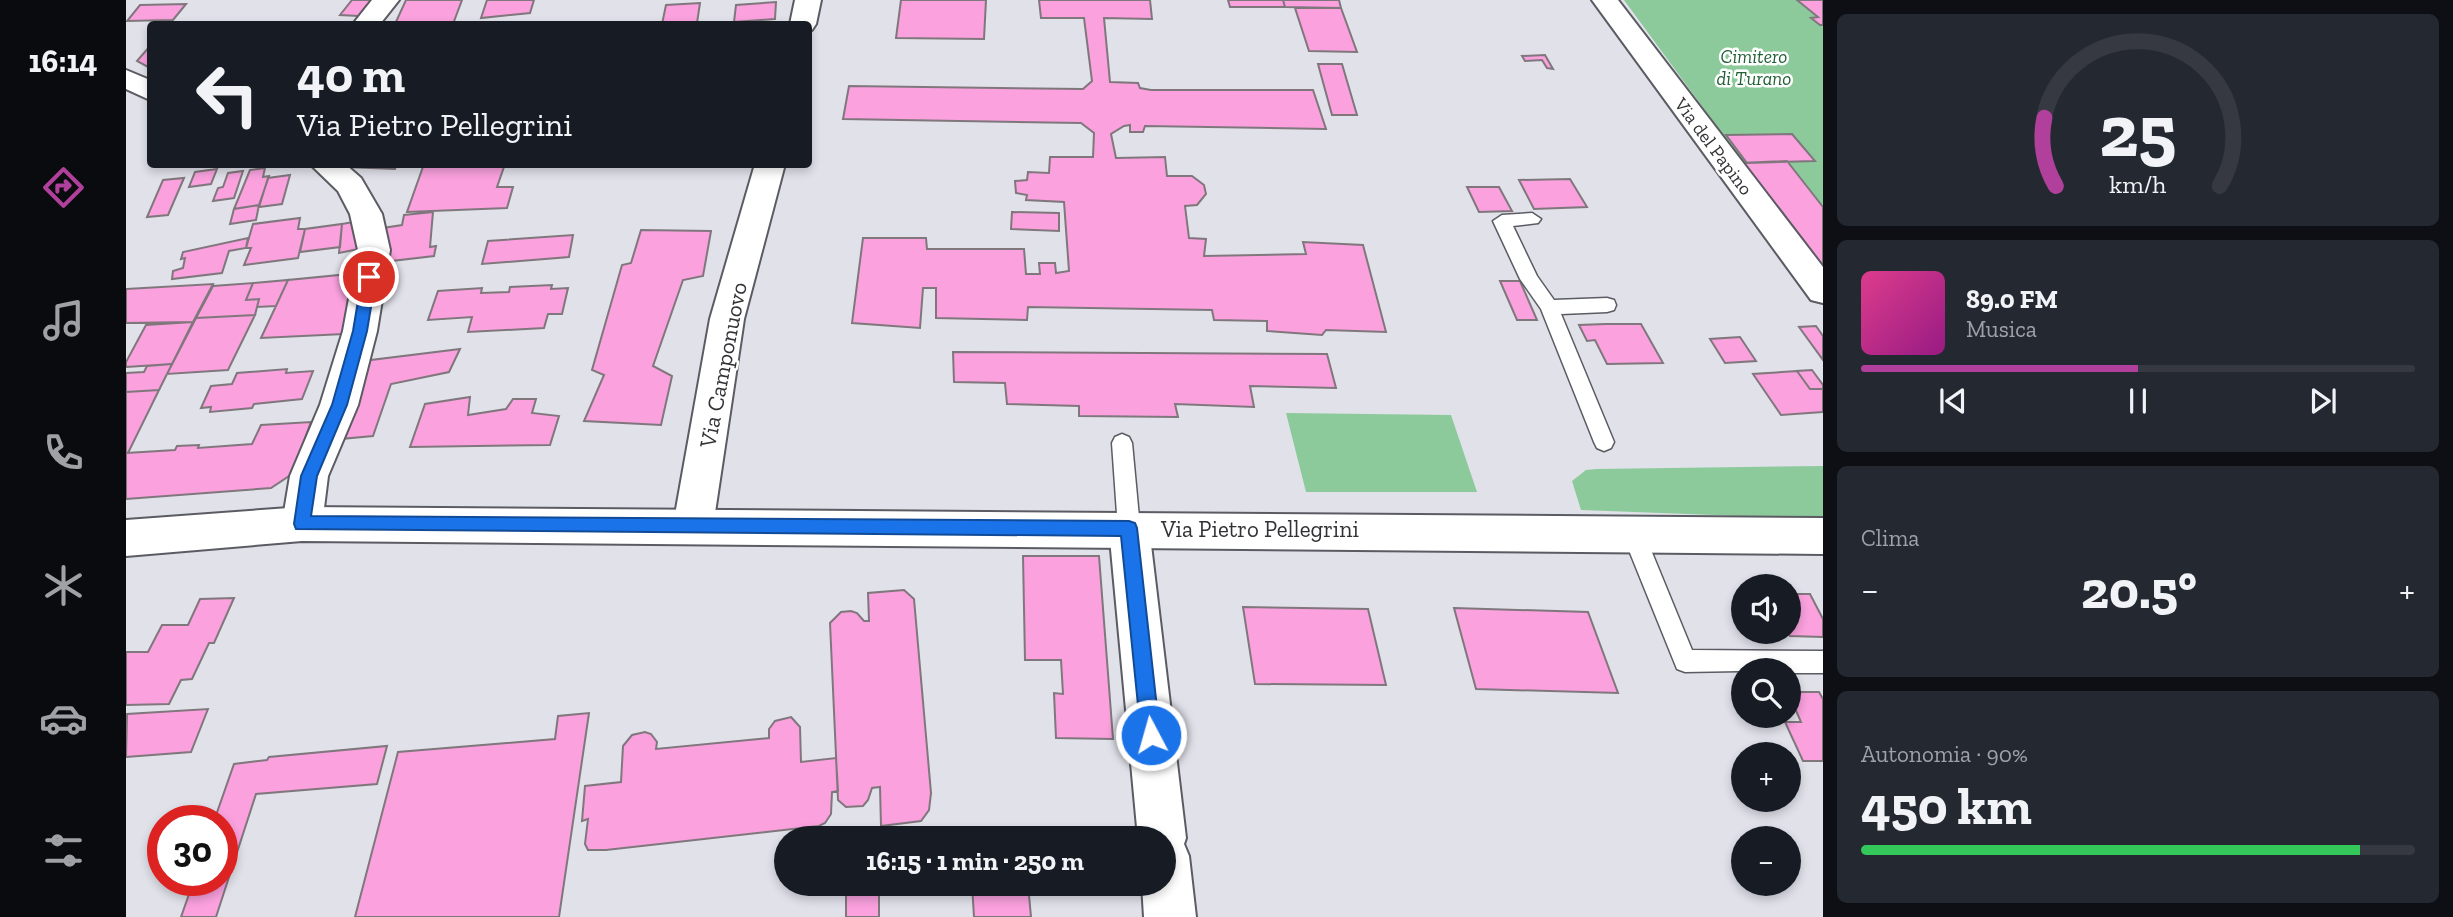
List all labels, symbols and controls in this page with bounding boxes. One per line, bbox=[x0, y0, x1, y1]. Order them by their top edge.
text: 16:14 bbox=[28, 42, 98, 80]
park label: Cimitero di Turano bbox=[1717, 45, 1791, 90]
text: 40 m bbox=[297, 46, 405, 105]
icon: left bbox=[182, 49, 273, 140]
text: 25 bbox=[2099, 87, 2177, 175]
street label: Via del Papino bbox=[1669, 92, 1758, 200]
text: Via Pietro Pellegrini bbox=[297, 106, 572, 144]
icon: directions bbox=[39, 163, 88, 212]
text: km/h bbox=[2109, 169, 2167, 199]
pin bbox=[339, 247, 399, 307]
icon: arrive bbox=[350, 258, 388, 296]
street label: Via Camponuovo bbox=[693, 280, 753, 451]
text: 89.0 FM bbox=[1966, 283, 2058, 315]
icon: music bbox=[39, 296, 88, 345]
text: Musica bbox=[1966, 315, 2037, 343]
icon: previous bbox=[1934, 382, 1972, 420]
icon: pause bbox=[2119, 382, 2157, 420]
icon: next bbox=[2304, 382, 2342, 420]
icon: phone bbox=[39, 428, 88, 477]
street label: Via Pietro Pellegrini bbox=[1160, 515, 1359, 543]
text: Clima bbox=[1861, 524, 1919, 552]
text: 20.5° bbox=[2081, 559, 2197, 621]
icon: climate bbox=[39, 561, 88, 610]
text: − bbox=[1861, 567, 1879, 613]
text: + bbox=[2399, 567, 2415, 613]
map controls bbox=[1731, 574, 1801, 896]
button: sound bbox=[1731, 574, 1801, 644]
button: search bbox=[1731, 658, 1801, 728]
icon: car bbox=[39, 694, 88, 743]
position arrow bbox=[1114, 698, 1188, 772]
text: Autonomia · 90% bbox=[1861, 740, 2028, 768]
button: + bbox=[1731, 742, 1801, 812]
text: 450 km bbox=[1861, 775, 2032, 837]
speed limit sign: 30 bbox=[147, 805, 238, 896]
icon: filters bbox=[39, 826, 88, 875]
button: − bbox=[1731, 826, 1801, 896]
text: 16:15 · 1 min · 250 m bbox=[866, 845, 1084, 877]

